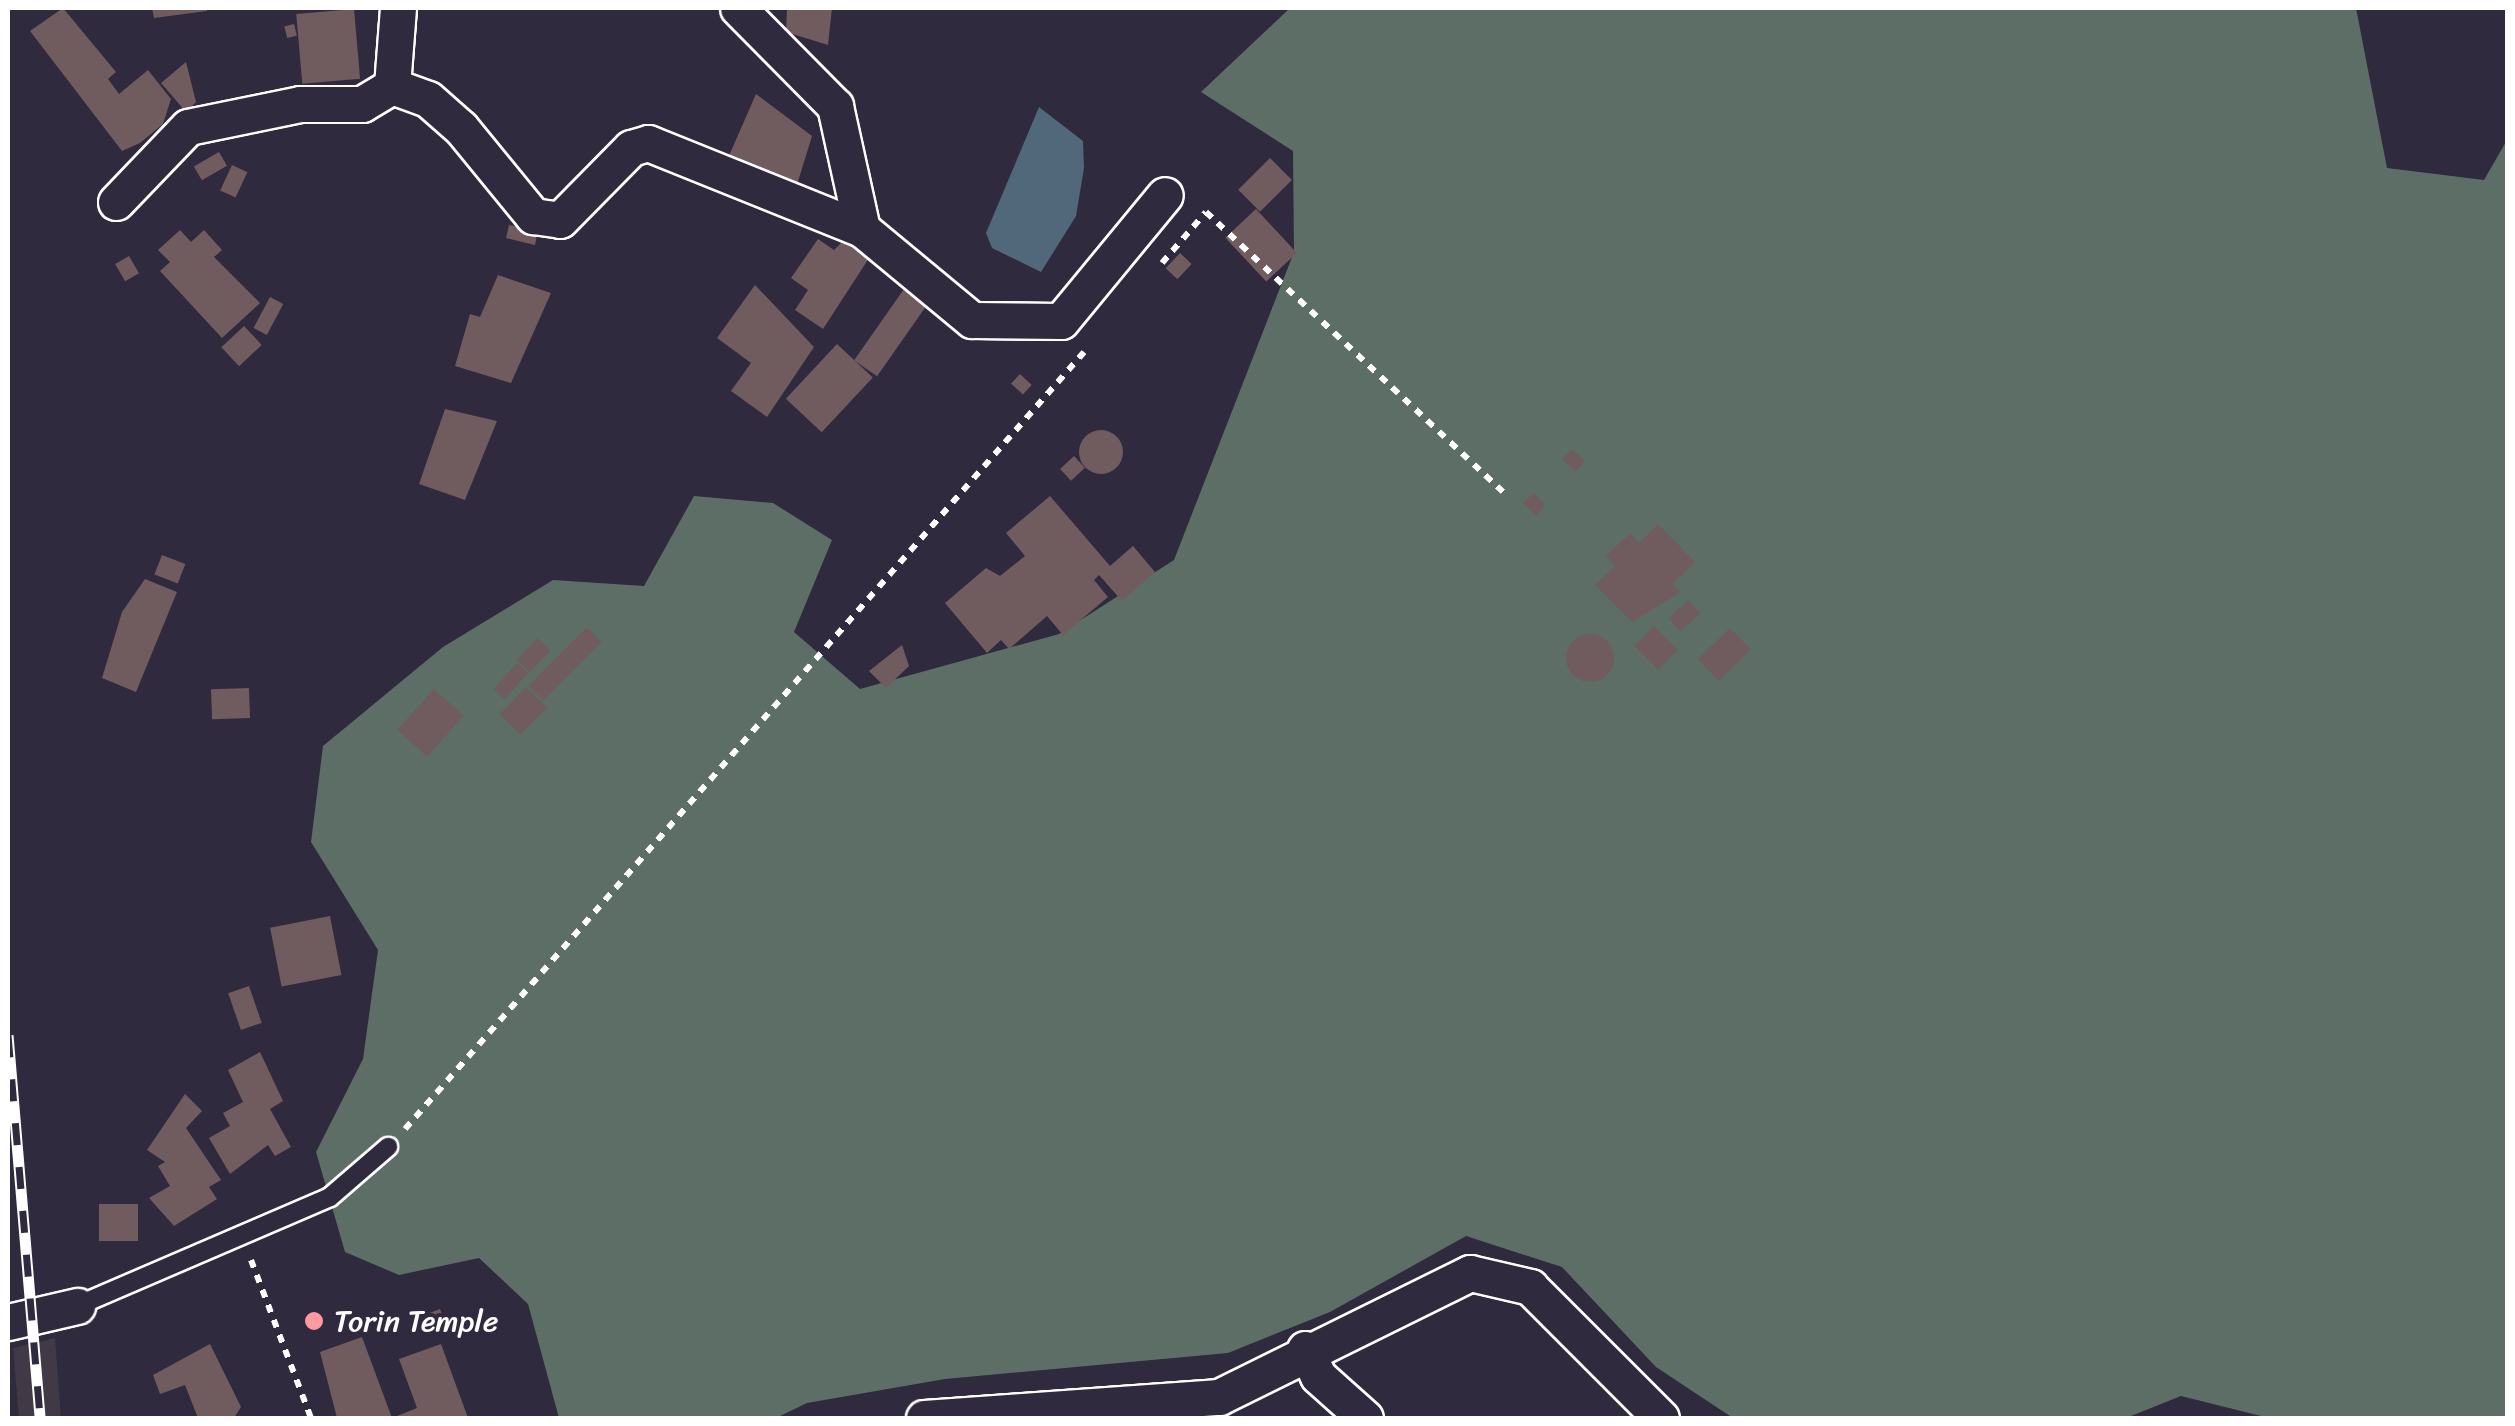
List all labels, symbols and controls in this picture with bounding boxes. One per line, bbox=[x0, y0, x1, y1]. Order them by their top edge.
place label: Torin Temple bbox=[334, 1303, 500, 1339]
marker: Torin Temple bbox=[303, 1310, 325, 1332]

